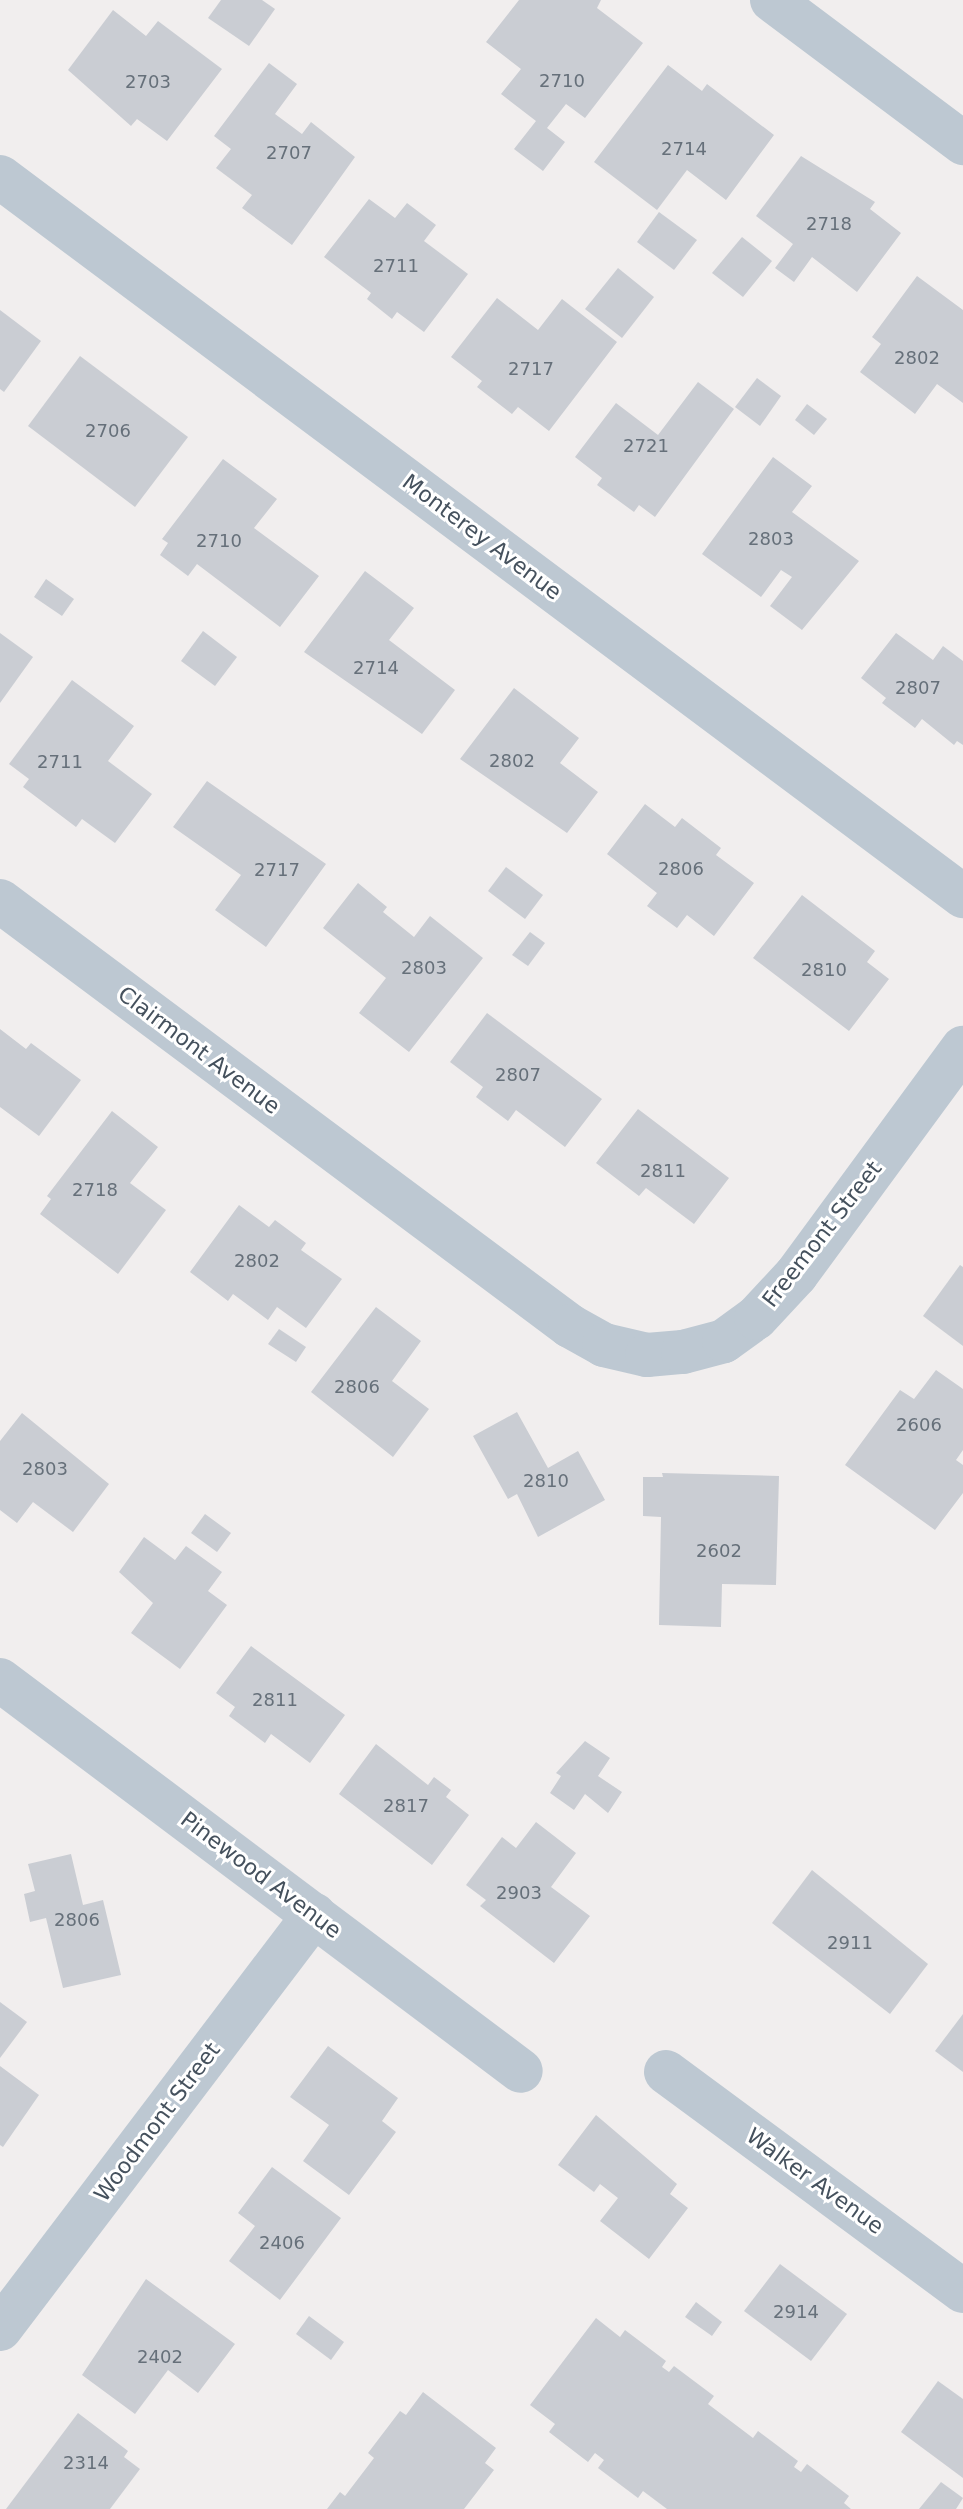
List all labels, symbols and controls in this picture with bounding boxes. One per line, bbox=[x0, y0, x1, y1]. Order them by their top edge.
house number: 2710 bbox=[539, 70, 585, 92]
house number: 2703 bbox=[125, 71, 171, 93]
house number: 2714 bbox=[661, 138, 707, 160]
house number: 2707 bbox=[266, 142, 312, 164]
house number: 2718 bbox=[806, 213, 852, 235]
house number: 2711 bbox=[373, 255, 419, 277]
house number: 2802 bbox=[894, 347, 940, 369]
house number: 2717 bbox=[508, 358, 554, 380]
house number: 2706 bbox=[85, 420, 131, 442]
house number: 2721 bbox=[623, 435, 669, 457]
street label: Monterey Avenue bbox=[397, 469, 567, 605]
house number: 2803 bbox=[748, 528, 794, 550]
house number: 2710 bbox=[196, 530, 242, 552]
house number: 2714 bbox=[353, 657, 399, 679]
house number: 2807 bbox=[895, 677, 941, 699]
house number: 2802 bbox=[489, 750, 535, 772]
house number: 2711 bbox=[37, 751, 83, 773]
house number: 2806 bbox=[658, 858, 704, 880]
house number: 2717 bbox=[254, 859, 300, 881]
house number: 2803 bbox=[401, 957, 447, 979]
house number: 2810 bbox=[801, 959, 847, 981]
street label: Clairmont Avenue bbox=[113, 981, 285, 1119]
house number: 2807 bbox=[495, 1064, 541, 1086]
street label: Freemont Street bbox=[757, 1156, 887, 1312]
house number: 2811 bbox=[640, 1160, 686, 1182]
house number: 2718 bbox=[72, 1179, 118, 1201]
house number: 2802 bbox=[234, 1250, 280, 1272]
house number: 2806 bbox=[334, 1376, 380, 1398]
house number: 2606 bbox=[896, 1414, 942, 1436]
house number: 2803 bbox=[22, 1458, 68, 1480]
house number: 2810 bbox=[523, 1470, 569, 1492]
house number: 2602 bbox=[696, 1540, 742, 1562]
house number: 2811 bbox=[252, 1689, 298, 1711]
house number: 2817 bbox=[383, 1795, 429, 1817]
street label: Pinewood Avenue bbox=[176, 1806, 346, 1944]
house number: 2903 bbox=[496, 1882, 542, 1904]
house number: 2806 bbox=[54, 1909, 100, 1931]
house number: 2911 bbox=[827, 1932, 873, 1954]
street label: Woodmont Street bbox=[88, 2037, 226, 2207]
street label: Walker Avenue bbox=[741, 2122, 889, 2240]
house number: 2406 bbox=[259, 2232, 305, 2254]
house number: 2914 bbox=[773, 2301, 819, 2323]
house number: 2402 bbox=[137, 2346, 183, 2368]
house number: 2314 bbox=[63, 2452, 109, 2474]

